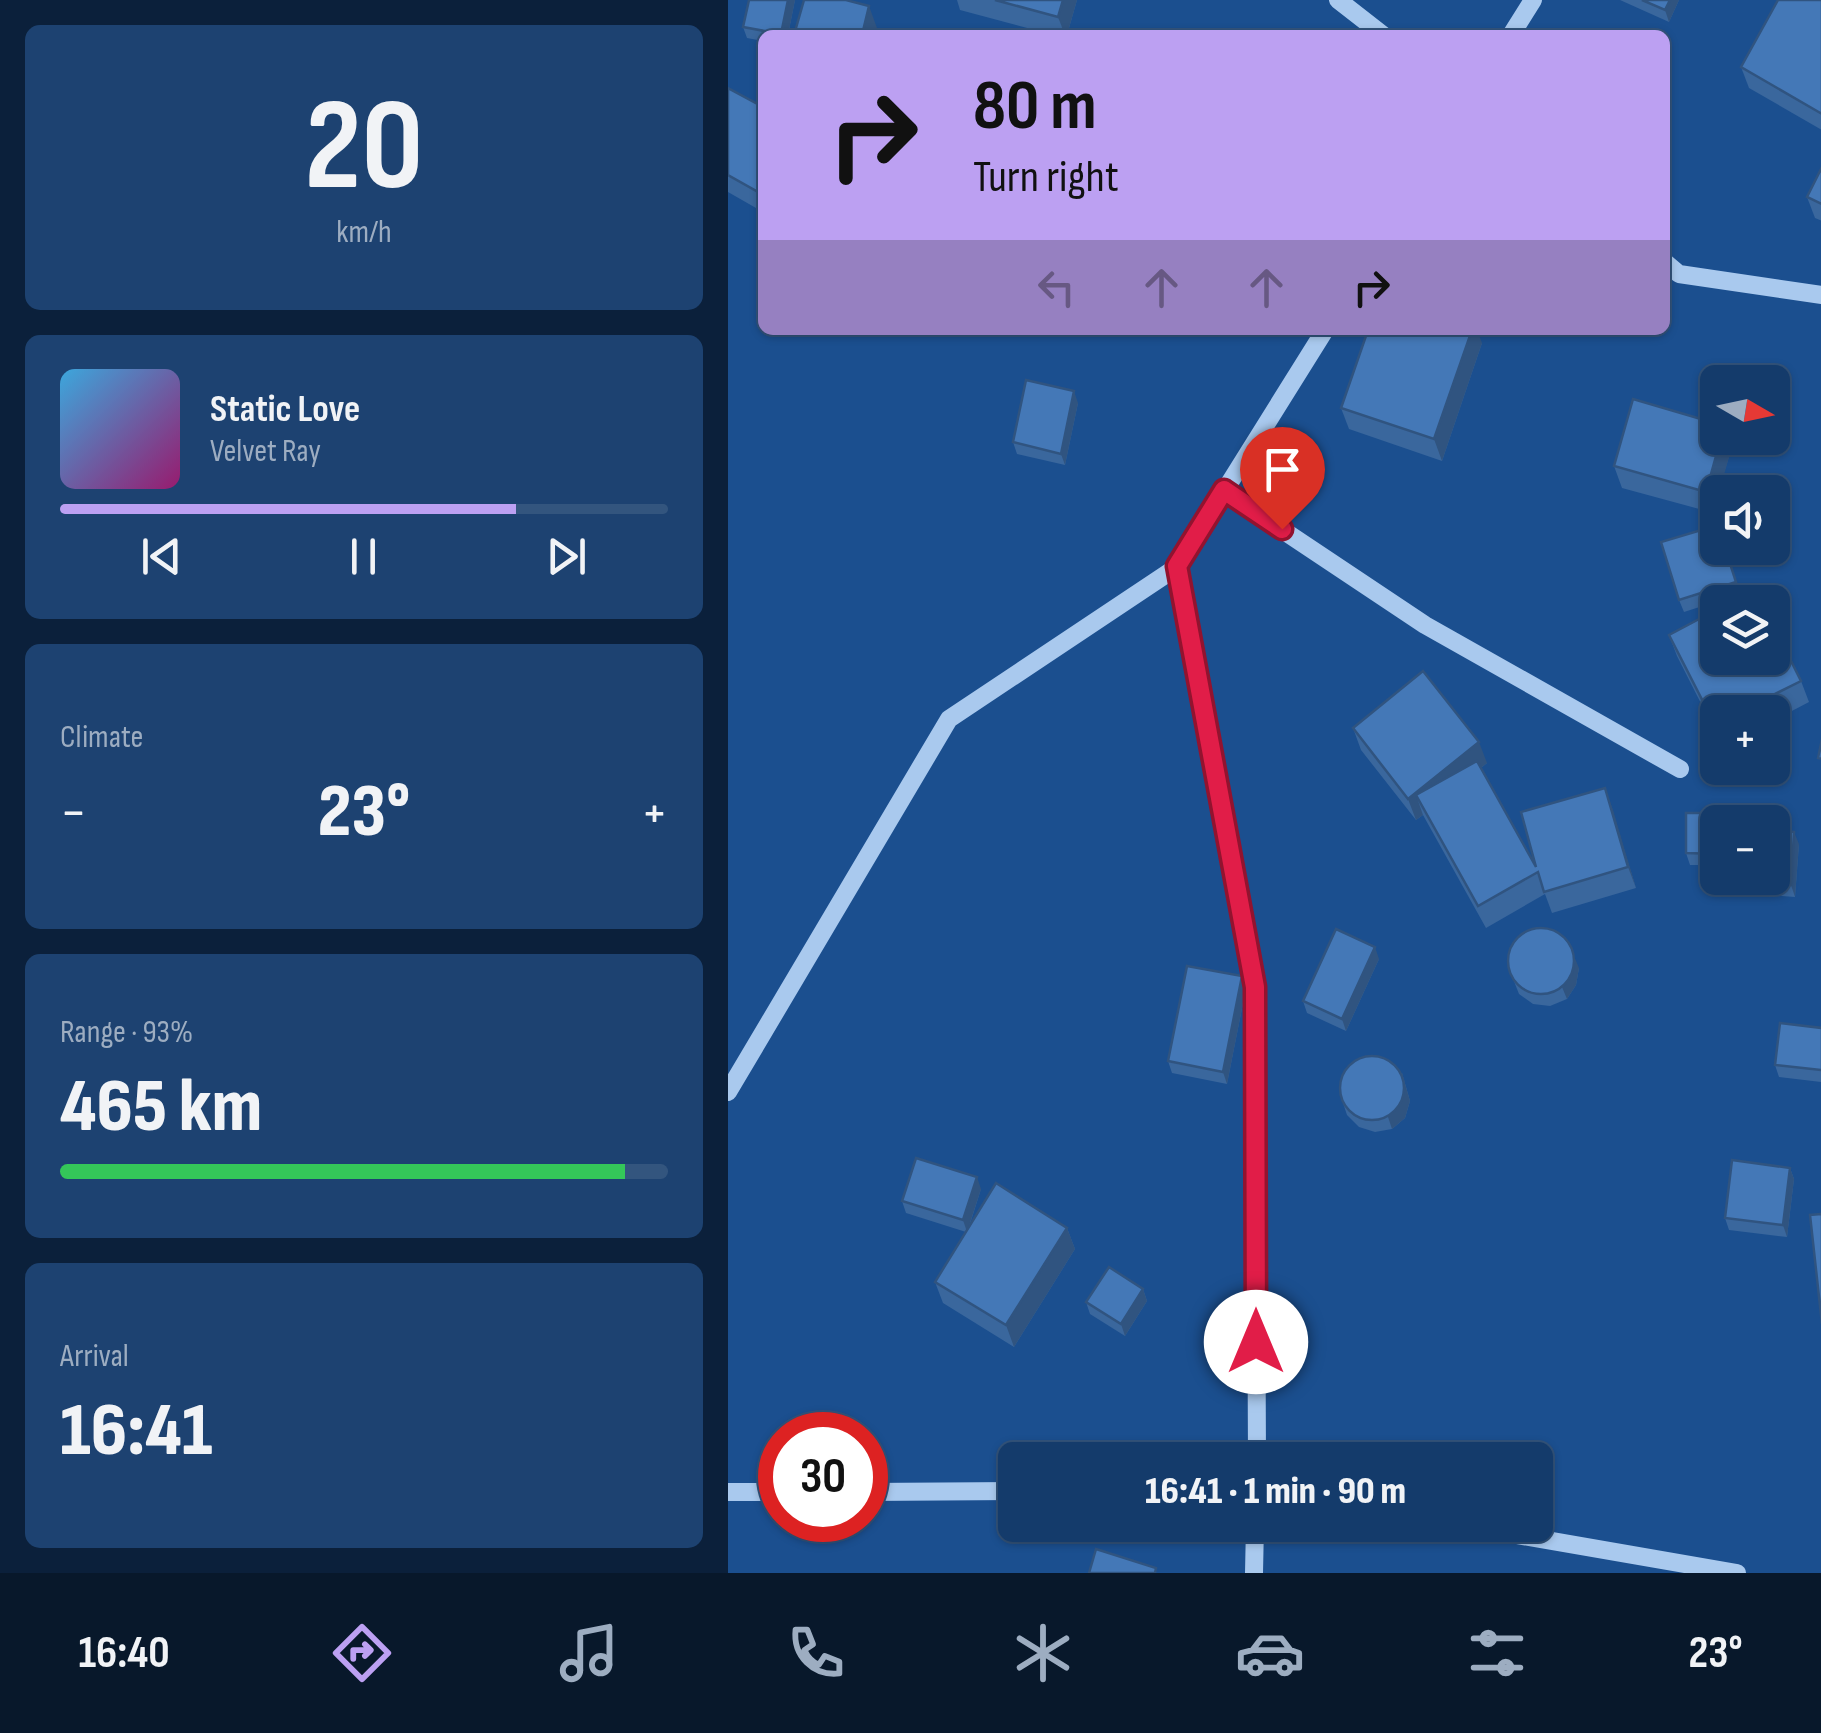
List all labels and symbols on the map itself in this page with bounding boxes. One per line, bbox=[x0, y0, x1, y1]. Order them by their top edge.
north arrow bbox=[1700, 365, 1790, 455]
pin bbox=[1240, 427, 1325, 530]
position arrow bbox=[1204, 1290, 1308, 1394]
speed limit sign: 30 bbox=[758, 1412, 888, 1542]

